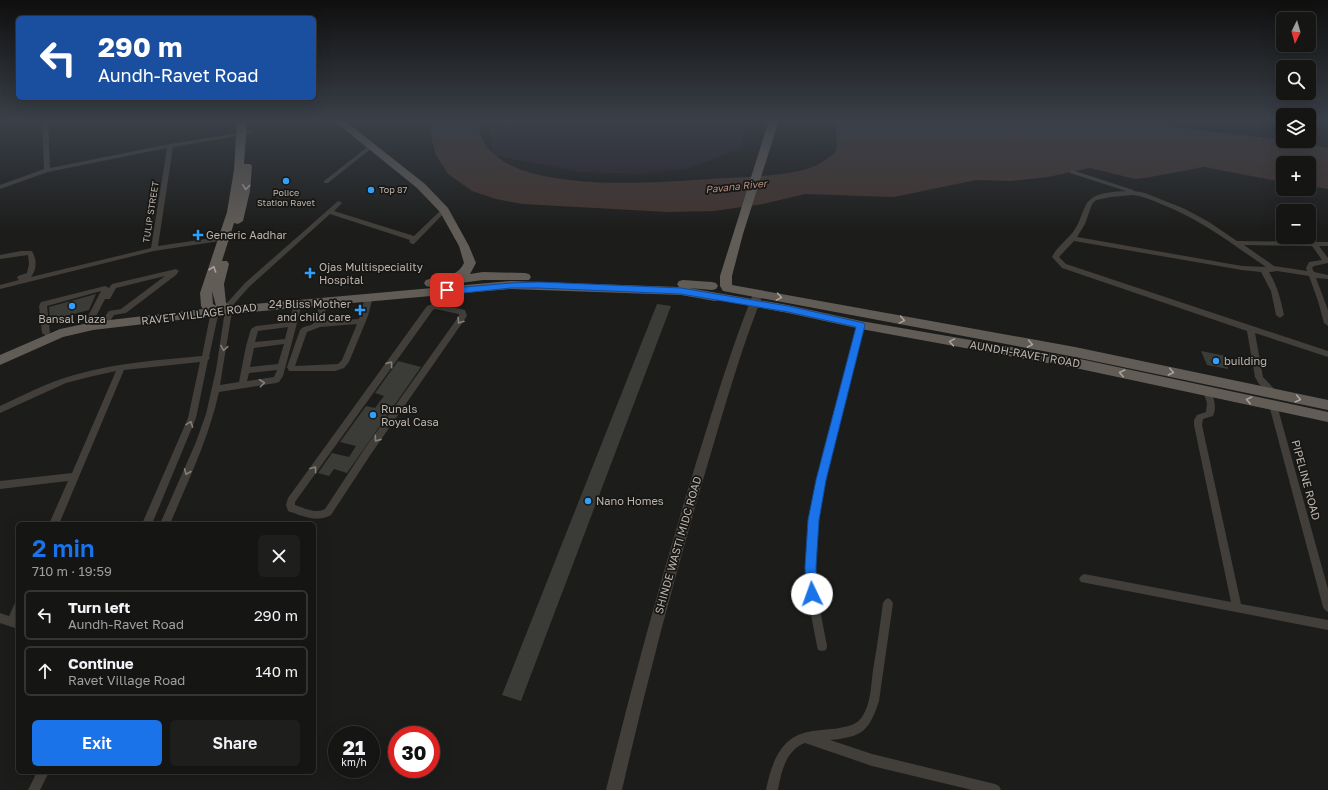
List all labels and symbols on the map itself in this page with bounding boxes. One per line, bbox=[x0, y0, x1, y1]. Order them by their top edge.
north arrow bbox=[1276, 12, 1316, 52]
marker: Police Station Ravet bbox=[281, 176, 291, 186]
water label: Pavana River bbox=[705, 177, 769, 195]
street label: TULIP STREET bbox=[140, 180, 161, 244]
one-way arrow bbox=[241, 184, 250, 190]
place label: Top 87 bbox=[379, 184, 407, 195]
marker: Top 87 bbox=[366, 185, 376, 195]
place label: Police Station Ravet bbox=[257, 187, 315, 208]
place label: Generic Aadhar bbox=[206, 228, 288, 241]
marker: Generic Aadhar bbox=[193, 230, 203, 240]
place label: Ojas Multispeciality Hospital bbox=[319, 260, 423, 286]
one-way arrow bbox=[208, 265, 217, 272]
marker: Ojas Multispeciality Hospital bbox=[304, 267, 316, 279]
pin bbox=[430, 273, 464, 307]
one-way arrow bbox=[776, 293, 783, 301]
place label: 24 Bliss Mother and child care bbox=[269, 297, 352, 323]
street label: RAVET VILLAGE ROAD bbox=[141, 300, 258, 327]
marker: Bansal Plaza bbox=[67, 301, 77, 311]
marker: 24 Bliss Mother and child care bbox=[354, 304, 366, 316]
place label: Bansal Plaza bbox=[38, 312, 106, 325]
one-way arrow bbox=[899, 315, 905, 324]
one-way arrow bbox=[457, 317, 464, 324]
street label: AUNDH-RAVET ROAD bbox=[969, 337, 1082, 370]
one-way arrow bbox=[949, 338, 956, 346]
one-way arrow bbox=[1027, 339, 1033, 347]
one-way arrow bbox=[220, 345, 229, 351]
place label: building bbox=[1224, 354, 1267, 367]
marker: building bbox=[1211, 356, 1221, 366]
one-way arrow bbox=[385, 361, 392, 368]
one-way arrow bbox=[1168, 368, 1174, 376]
one-way arrow bbox=[1118, 369, 1125, 377]
one-way arrow bbox=[259, 379, 266, 388]
one-way arrow bbox=[1295, 394, 1301, 403]
one-way arrow bbox=[1246, 396, 1252, 404]
place label: Runals Royal Casa bbox=[381, 402, 439, 428]
marker: Runals Royal Casa bbox=[368, 410, 378, 420]
one-way arrow bbox=[185, 421, 194, 428]
one-way arrow bbox=[374, 435, 381, 442]
street label: PIPELINE ROAD bbox=[1290, 438, 1324, 522]
one-way arrow bbox=[309, 467, 316, 474]
one-way arrow bbox=[184, 468, 192, 476]
street label: SHINDE WASTI MIDC ROAD bbox=[652, 474, 704, 615]
place label: Nano Homes bbox=[596, 494, 664, 507]
marker: Nano Homes bbox=[583, 496, 593, 506]
position arrow bbox=[791, 573, 833, 615]
speed limit sign: 30 bbox=[388, 726, 440, 778]

